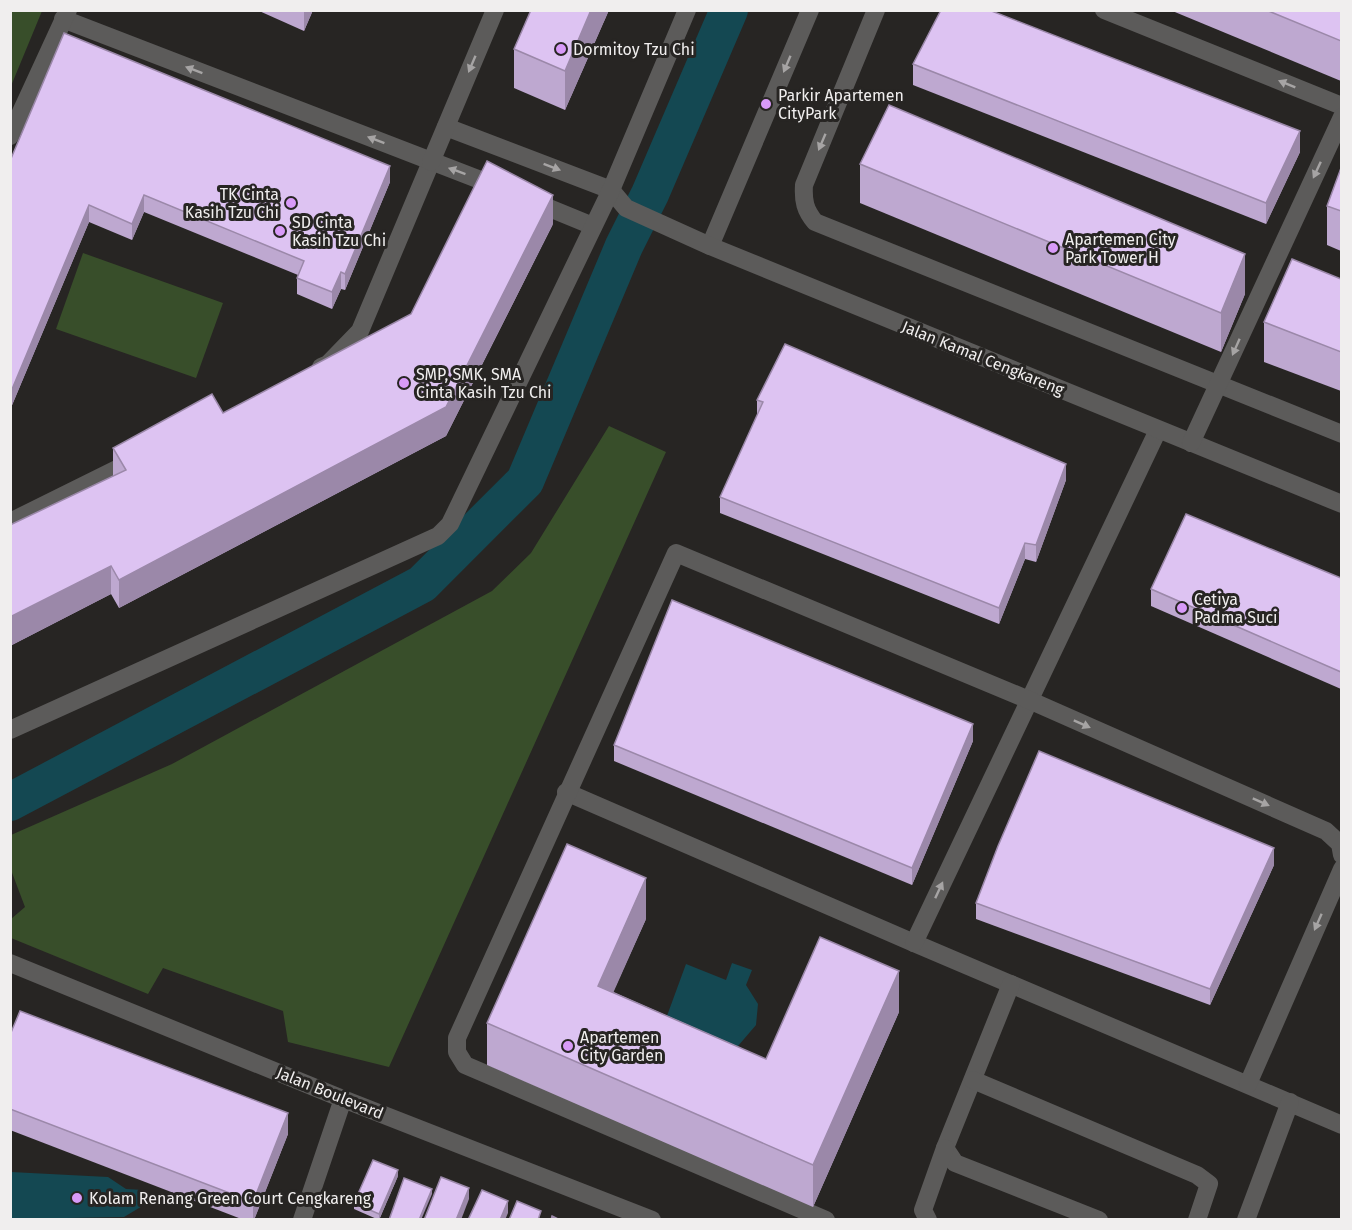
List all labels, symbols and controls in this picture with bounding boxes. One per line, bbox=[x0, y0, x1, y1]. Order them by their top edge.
place label: Dormitoy Tzu Chi bbox=[573, 40, 695, 59]
marker: Dormitoy Tzu Chi bbox=[554, 42, 568, 56]
one-way arrow bbox=[467, 56, 477, 74]
one-way arrow bbox=[782, 56, 792, 74]
one-way arrow bbox=[185, 65, 203, 74]
one-way arrow bbox=[1278, 79, 1296, 88]
place label: Parkir Apartemen CityPark bbox=[778, 86, 904, 123]
marker: Parkir Apartemen CityPark bbox=[759, 97, 773, 111]
one-way arrow bbox=[817, 134, 827, 152]
one-way arrow bbox=[367, 135, 385, 145]
one-way arrow bbox=[1312, 161, 1321, 178]
one-way arrow bbox=[543, 163, 561, 173]
one-way arrow bbox=[448, 166, 466, 176]
place label: TK Cinta Kasih Tzu Chi bbox=[185, 185, 279, 222]
marker: TK Cinta Kasih Tzu Chi bbox=[284, 196, 298, 210]
place label: SD Cinta Kasih Tzu Chi bbox=[292, 213, 386, 250]
marker: SD Cinta Kasih Tzu Chi bbox=[273, 224, 287, 238]
place label: Apartemen City Park Tower H bbox=[1065, 230, 1176, 267]
marker: Apartemen City Park Tower H bbox=[1046, 241, 1060, 255]
street label: Jalan Kamal Cengkareng bbox=[899, 317, 1068, 400]
one-way arrow bbox=[1231, 339, 1240, 356]
place label: SMP, SMK, SMA Cinta Kasih Tzu Chi bbox=[416, 365, 552, 402]
marker: SMP, SMK, SMA Cinta Kasih Tzu Chi bbox=[397, 376, 411, 390]
place label: Cetiya Padma Suci bbox=[1194, 590, 1278, 627]
marker: Cetiya Padma Suci bbox=[1175, 601, 1189, 615]
one-way arrow bbox=[1074, 719, 1092, 729]
one-way arrow bbox=[1252, 798, 1270, 808]
one-way arrow bbox=[935, 882, 944, 899]
one-way arrow bbox=[1313, 914, 1323, 932]
place label: Apartemen City Garden bbox=[580, 1028, 663, 1065]
marker: Apartemen City Garden bbox=[561, 1039, 575, 1053]
street label: Jalan Boulevard bbox=[274, 1063, 386, 1123]
place label: Kolam Renang Green Court Cengkareng bbox=[89, 1189, 372, 1208]
marker: Kolam Renang Green Court Cengkareng bbox=[70, 1191, 84, 1205]

